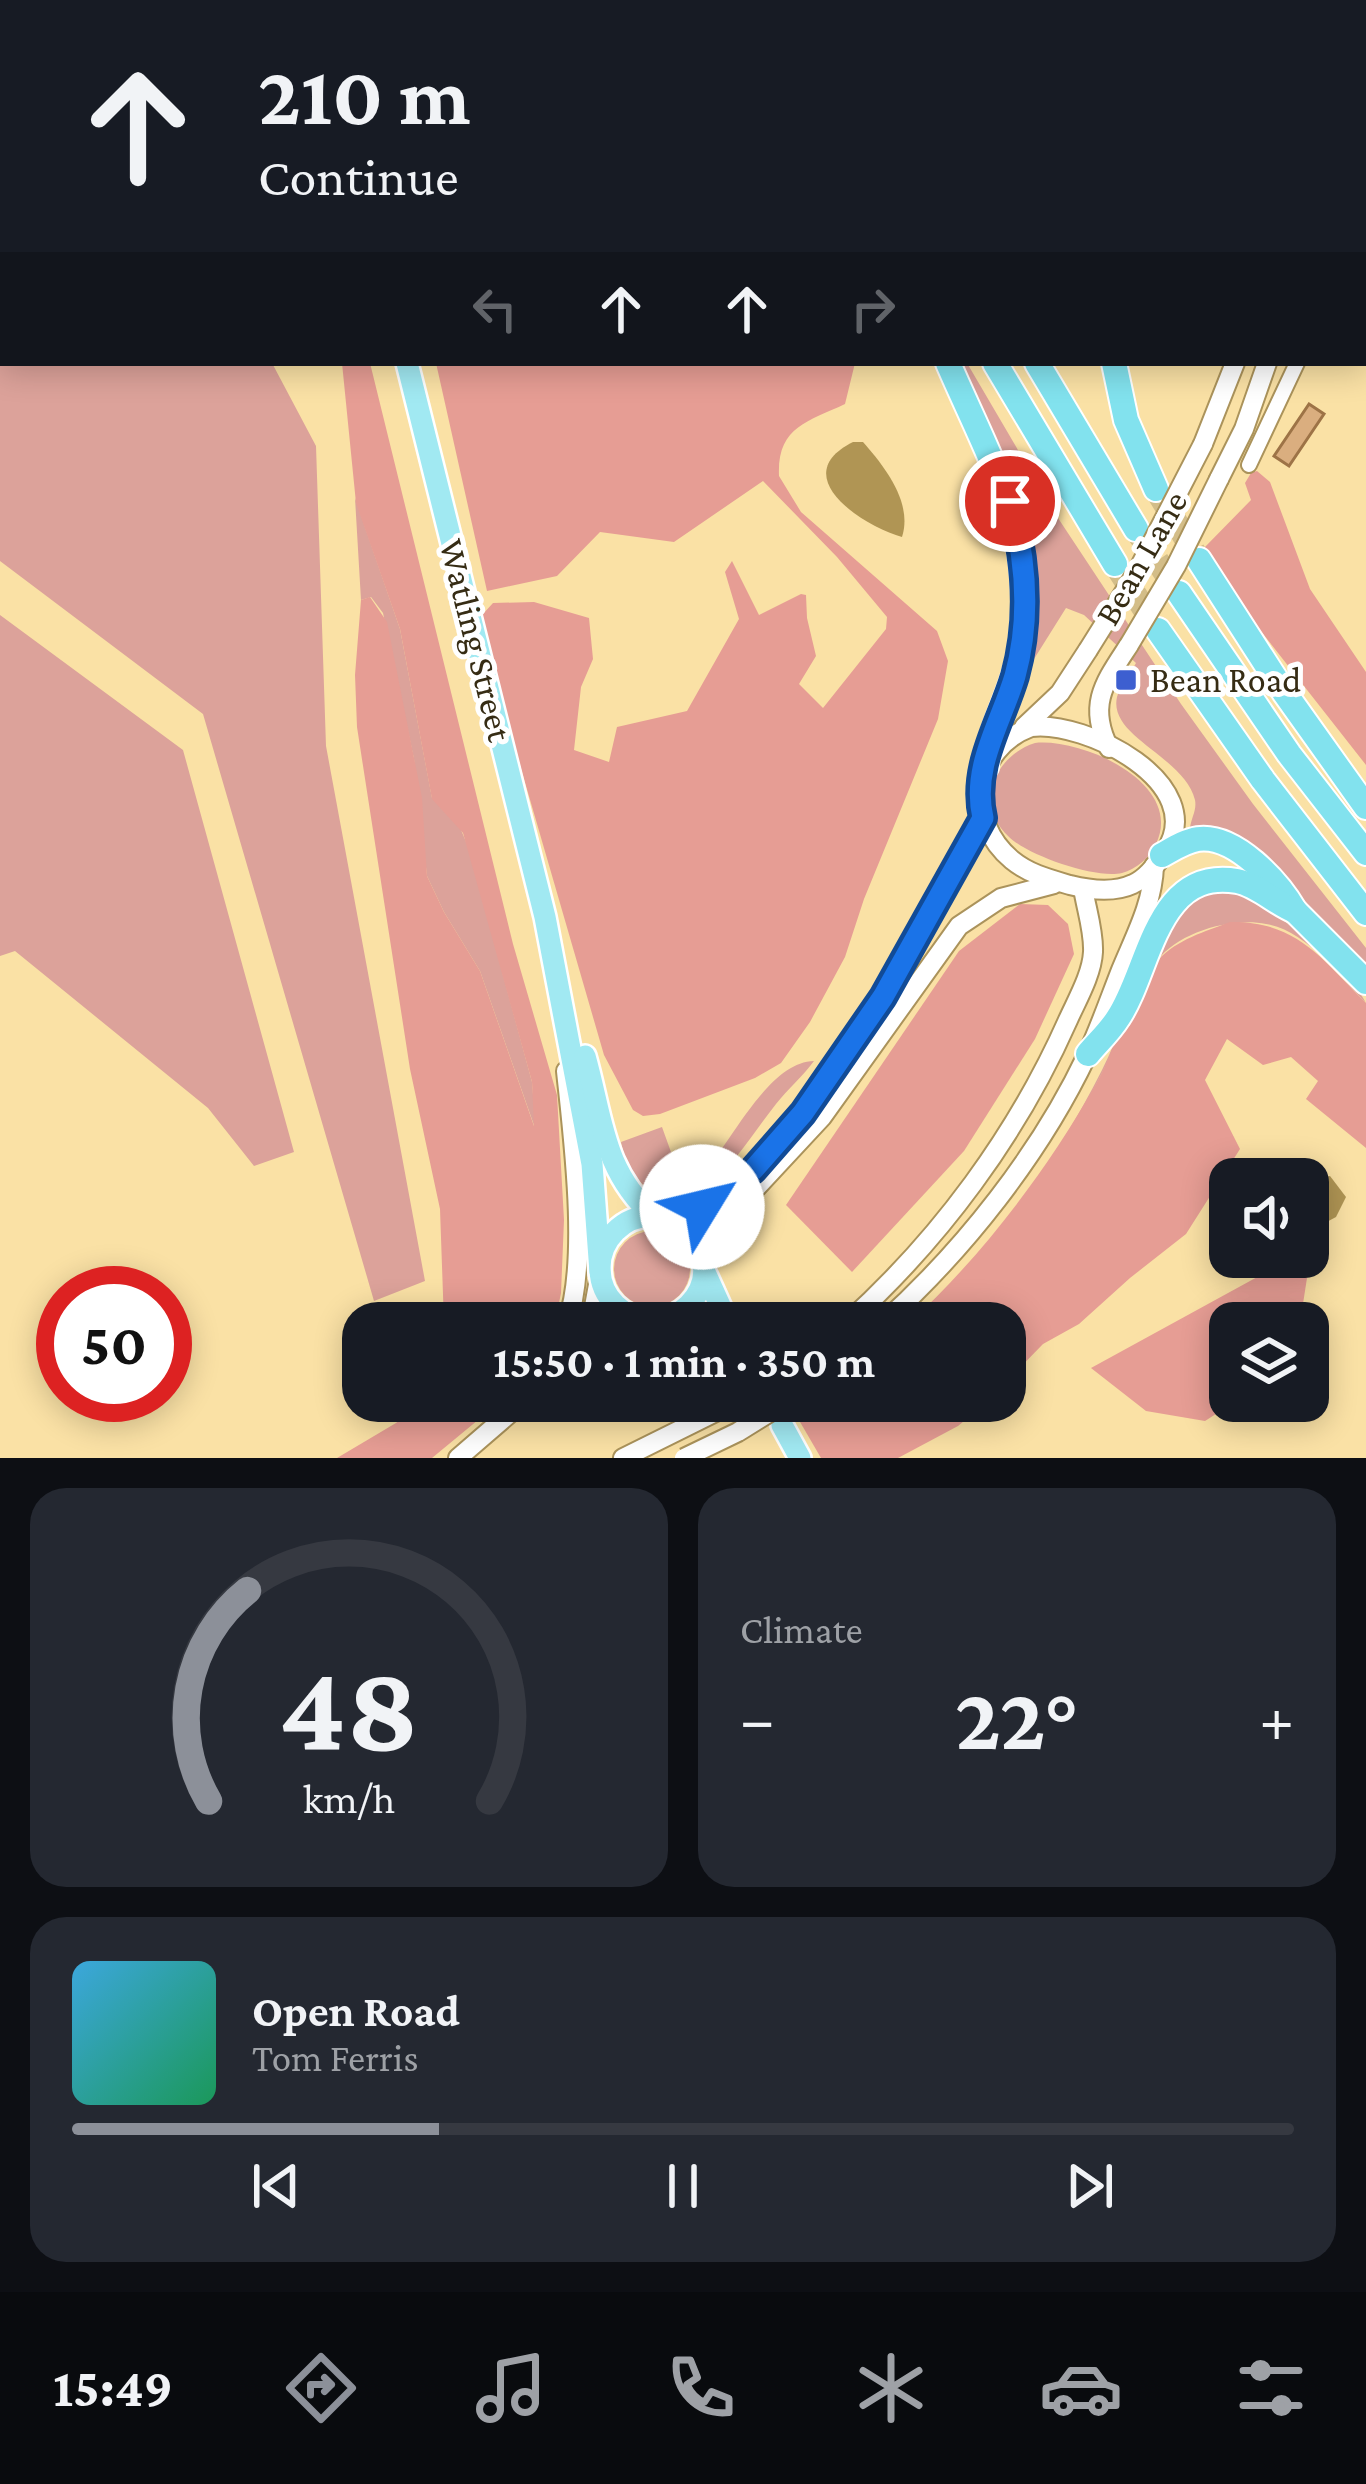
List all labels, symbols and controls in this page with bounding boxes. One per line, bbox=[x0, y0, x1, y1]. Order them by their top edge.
icon: ahead bbox=[60, 48, 216, 204]
text: 210 m bbox=[258, 49, 471, 142]
text: Continue bbox=[258, 147, 459, 207]
icon: left bbox=[462, 276, 528, 342]
icon: ahead bbox=[588, 276, 654, 342]
icon: ahead bbox=[714, 276, 780, 342]
icon: right bbox=[840, 276, 906, 342]
pin bbox=[959, 450, 1061, 552]
icon: arrive bbox=[977, 468, 1043, 534]
street label: Bean Lane bbox=[1087, 484, 1195, 632]
street label: Watling Street bbox=[432, 535, 521, 746]
place label: Bean Road bbox=[1150, 660, 1301, 700]
marker: Bean Road bbox=[1113, 667, 1139, 693]
position arrow bbox=[639, 1144, 765, 1270]
map controls bbox=[1209, 1158, 1329, 1422]
button: sound bbox=[1209, 1158, 1329, 1278]
speed limit sign: 50 bbox=[36, 1266, 192, 1422]
button: layers bbox=[1209, 1302, 1329, 1422]
text: 15:50 · 1 min · 350 m bbox=[493, 1337, 875, 1387]
text: Climate bbox=[740, 1608, 863, 1651]
text: 48 bbox=[279, 1638, 419, 1777]
text: 22° bbox=[955, 1668, 1079, 1768]
text: − bbox=[740, 1682, 775, 1755]
text: + bbox=[1259, 1682, 1294, 1755]
text: km/h bbox=[303, 1774, 395, 1821]
text: Open Road bbox=[252, 1986, 460, 2036]
text: Tom Ferris bbox=[252, 2036, 418, 2079]
icon: previous bbox=[243, 2153, 309, 2219]
icon: pause bbox=[650, 2153, 716, 2219]
icon: next bbox=[1057, 2153, 1123, 2219]
icon: directions bbox=[279, 2346, 363, 2430]
icon: music bbox=[469, 2346, 553, 2430]
icon: phone bbox=[659, 2346, 743, 2430]
icon: climate bbox=[849, 2346, 933, 2430]
icon: car bbox=[1039, 2346, 1123, 2430]
icon: filters bbox=[1229, 2346, 1313, 2430]
text: 15:49 bbox=[53, 2358, 173, 2418]

